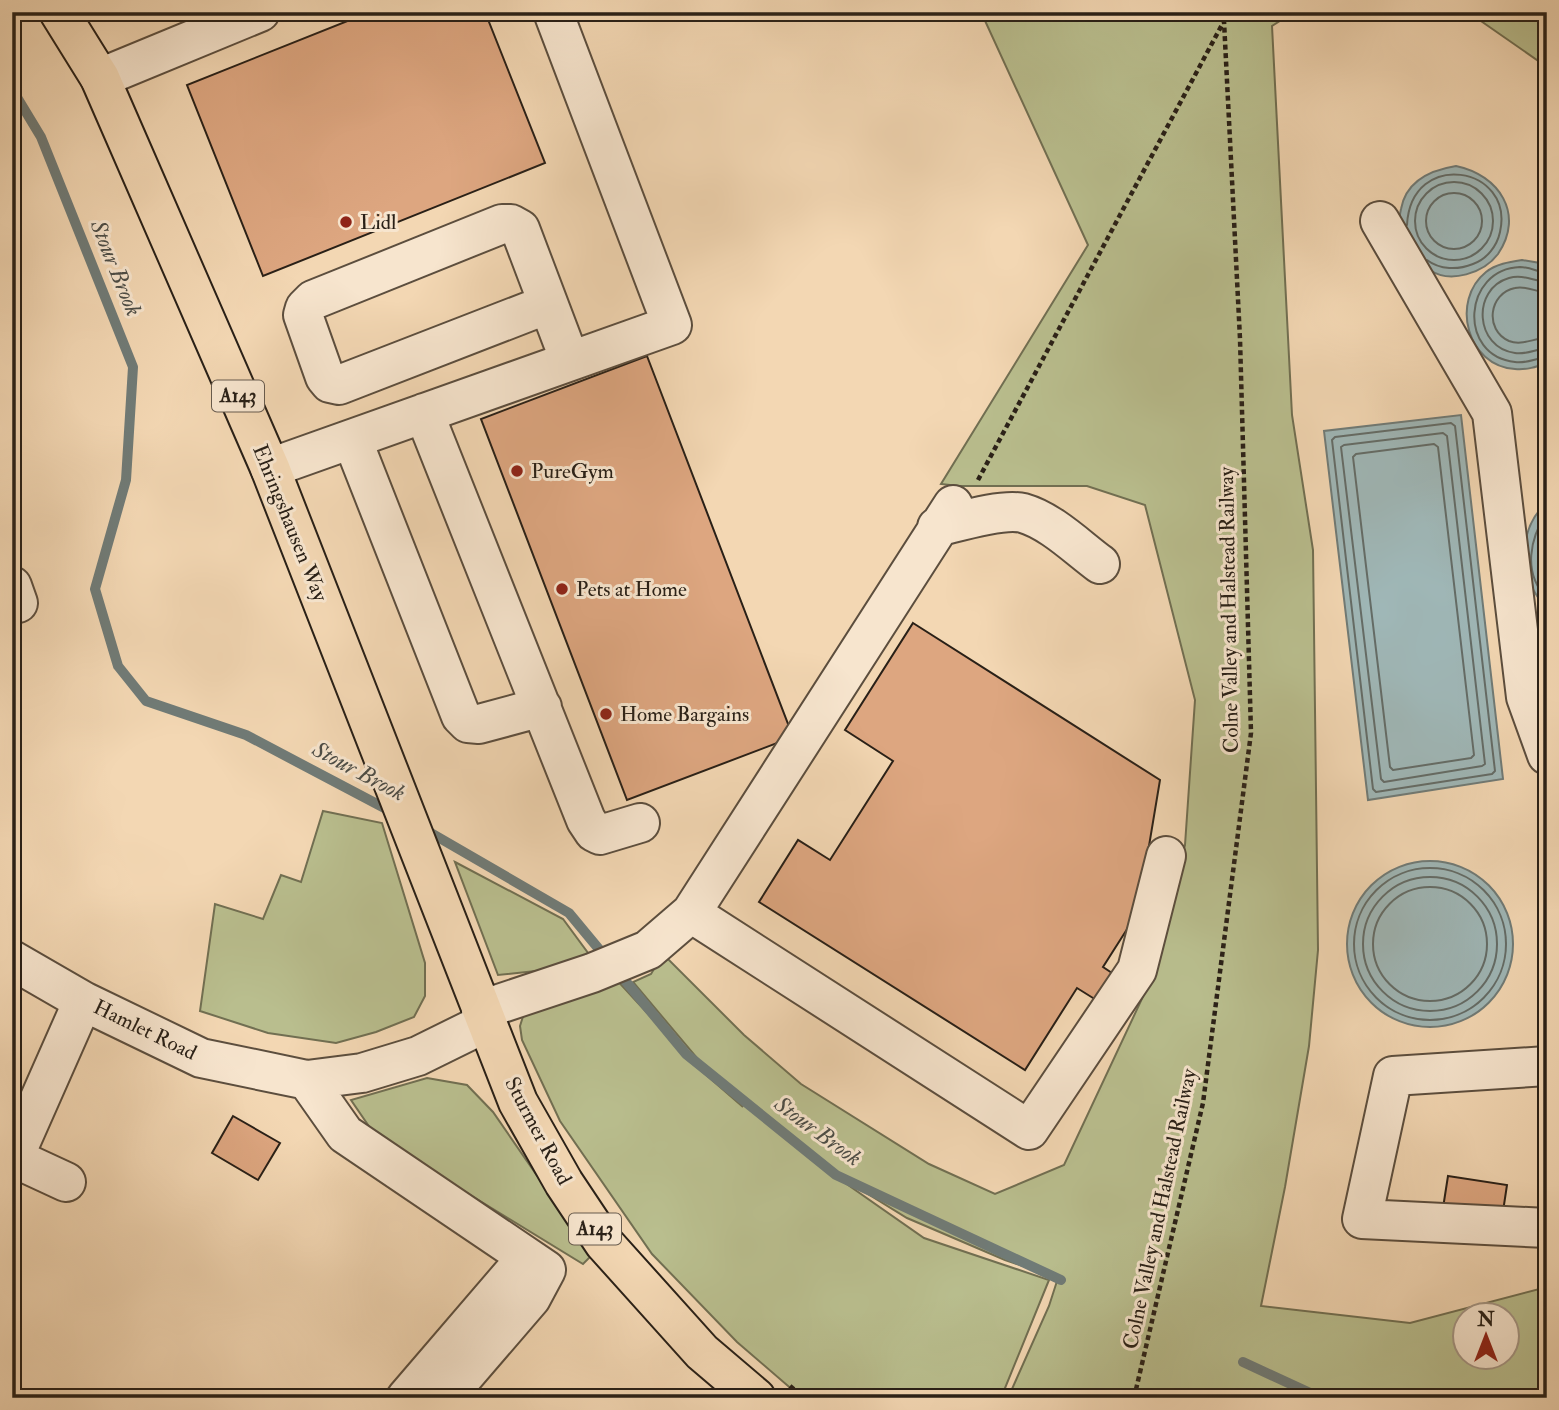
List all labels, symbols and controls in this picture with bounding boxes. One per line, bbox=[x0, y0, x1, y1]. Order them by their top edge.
place label: Lidl bbox=[360, 209, 397, 236]
marker: Lidl bbox=[338, 214, 354, 230]
water label: Stour Brook bbox=[83, 215, 148, 320]
road number: A143 bbox=[212, 380, 264, 412]
street label: Ehringshausen Way bbox=[246, 441, 334, 606]
place label: PureGym bbox=[531, 458, 614, 485]
marker: PureGym bbox=[509, 463, 525, 479]
street label: Colne Valley and Halstead Railway bbox=[1213, 466, 1245, 753]
place label: Pets at Home bbox=[576, 576, 687, 603]
marker: Pets at Home bbox=[554, 581, 570, 597]
place label: Home Bargains bbox=[620, 701, 749, 728]
marker: Home Bargains bbox=[598, 706, 614, 722]
water label: Stour Brook bbox=[307, 734, 410, 808]
street label: Hamlet Road bbox=[89, 993, 202, 1067]
street label: Colne Valley and Halstead Railway bbox=[1117, 1065, 1203, 1352]
street label: Sturmer Road bbox=[498, 1072, 578, 1190]
water label: Stour Brook bbox=[768, 1089, 867, 1172]
road number: A143 bbox=[569, 1214, 621, 1245]
north arrow bbox=[1450, 1302, 1520, 1372]
text: N bbox=[1476, 1308, 1495, 1332]

